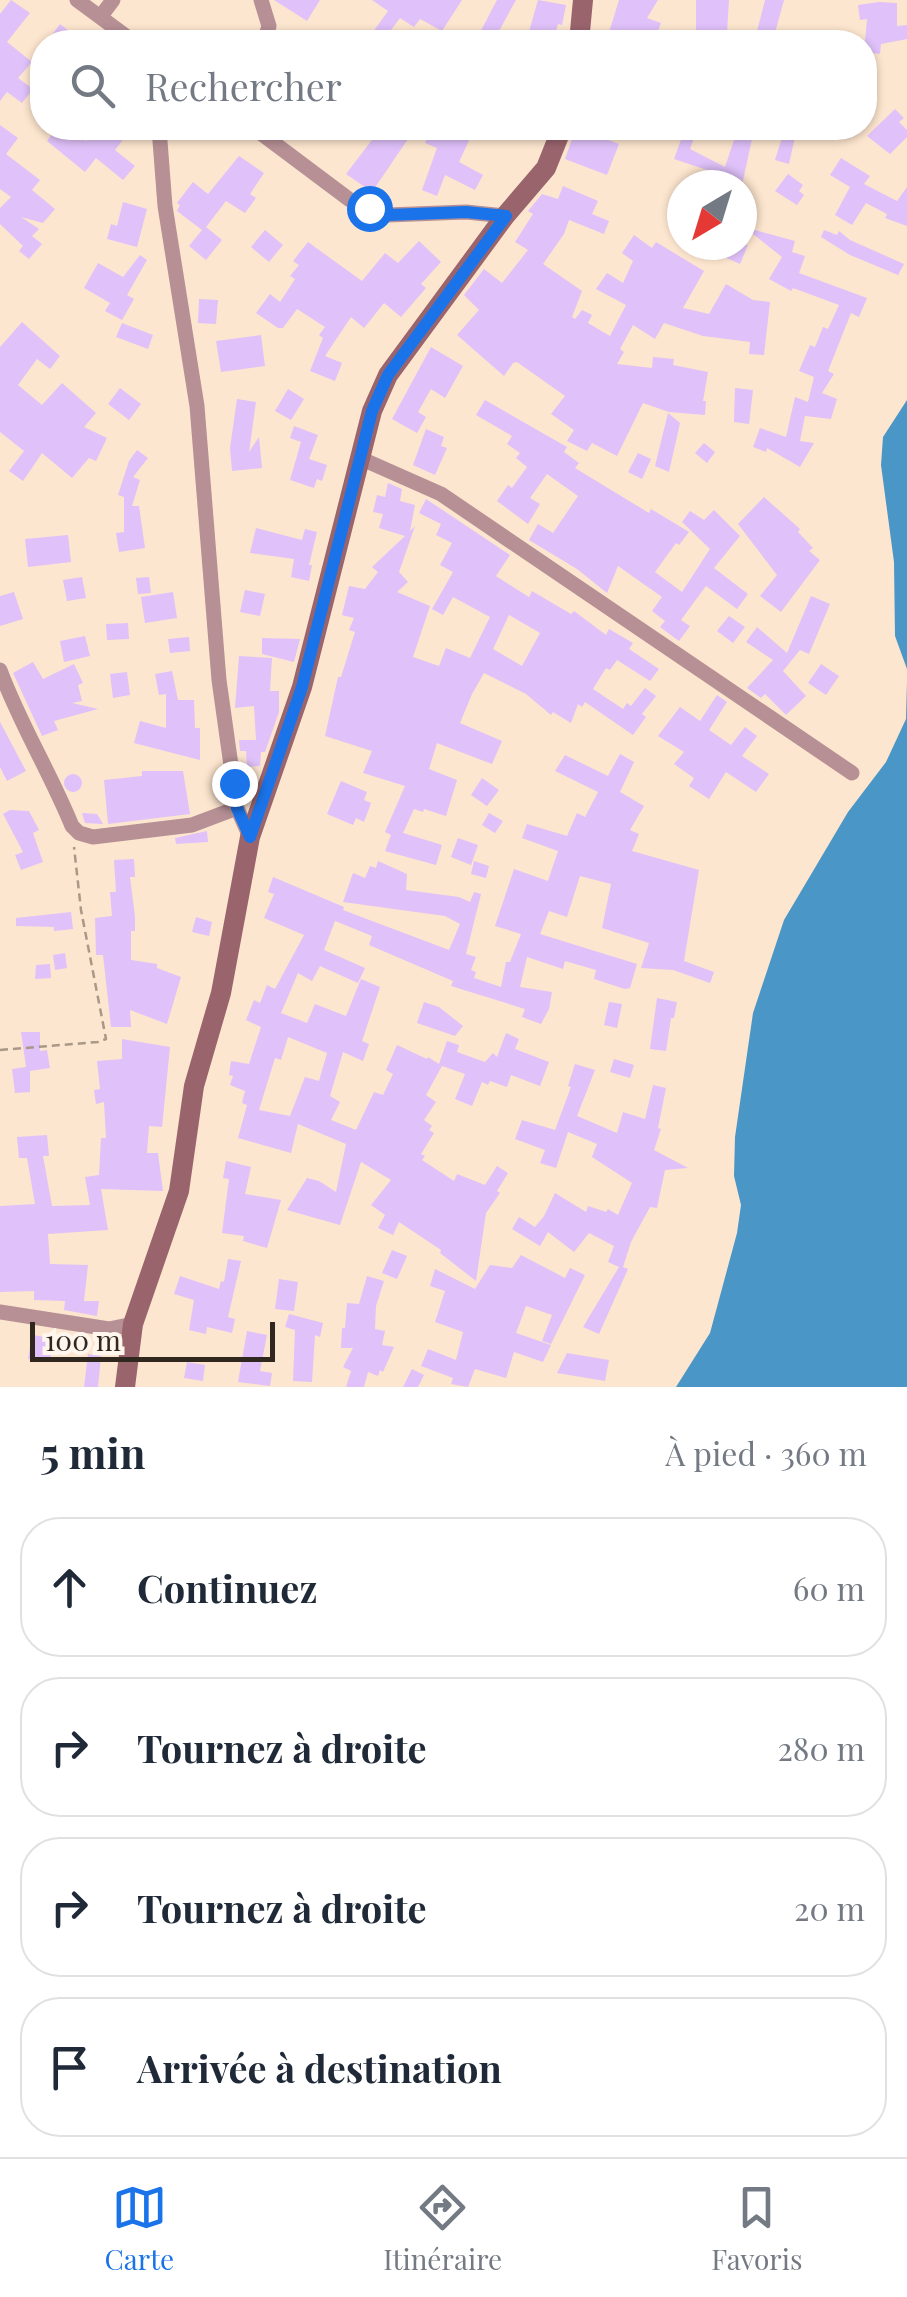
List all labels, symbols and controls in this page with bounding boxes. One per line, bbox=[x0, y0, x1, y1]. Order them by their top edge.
search box bbox=[30, 30, 877, 140]
icon: search bbox=[65, 58, 120, 113]
text: Rechercher bbox=[145, 60, 342, 111]
north arrow bbox=[667, 170, 757, 260]
route start bbox=[347, 186, 393, 232]
route end bbox=[212, 761, 258, 807]
scale bar bbox=[30, 1317, 275, 1362]
text: 100 m bbox=[45, 1321, 121, 1358]
text: 5 min bbox=[40, 1424, 145, 1480]
text: À pied · 360 m bbox=[665, 1431, 867, 1474]
icon: ahead bbox=[42, 1560, 97, 1615]
text: Continuez bbox=[137, 1562, 317, 1613]
text: 60 m bbox=[793, 1566, 865, 1609]
icon: right bbox=[42, 1720, 97, 1775]
text: Tournez à droite bbox=[137, 1722, 427, 1773]
text: 280 m bbox=[777, 1726, 865, 1769]
icon: right bbox=[42, 1880, 97, 1935]
text: Tournez à droite bbox=[137, 1882, 427, 1933]
text: 20 m bbox=[794, 1886, 865, 1929]
icon: arrive bbox=[42, 2040, 97, 2095]
text: Arrivée à destination bbox=[137, 2042, 502, 2093]
tab: Carte bbox=[104, 2180, 174, 2277]
tab: Itinéraire bbox=[383, 2180, 502, 2277]
tab: Favoris bbox=[711, 2180, 803, 2277]

